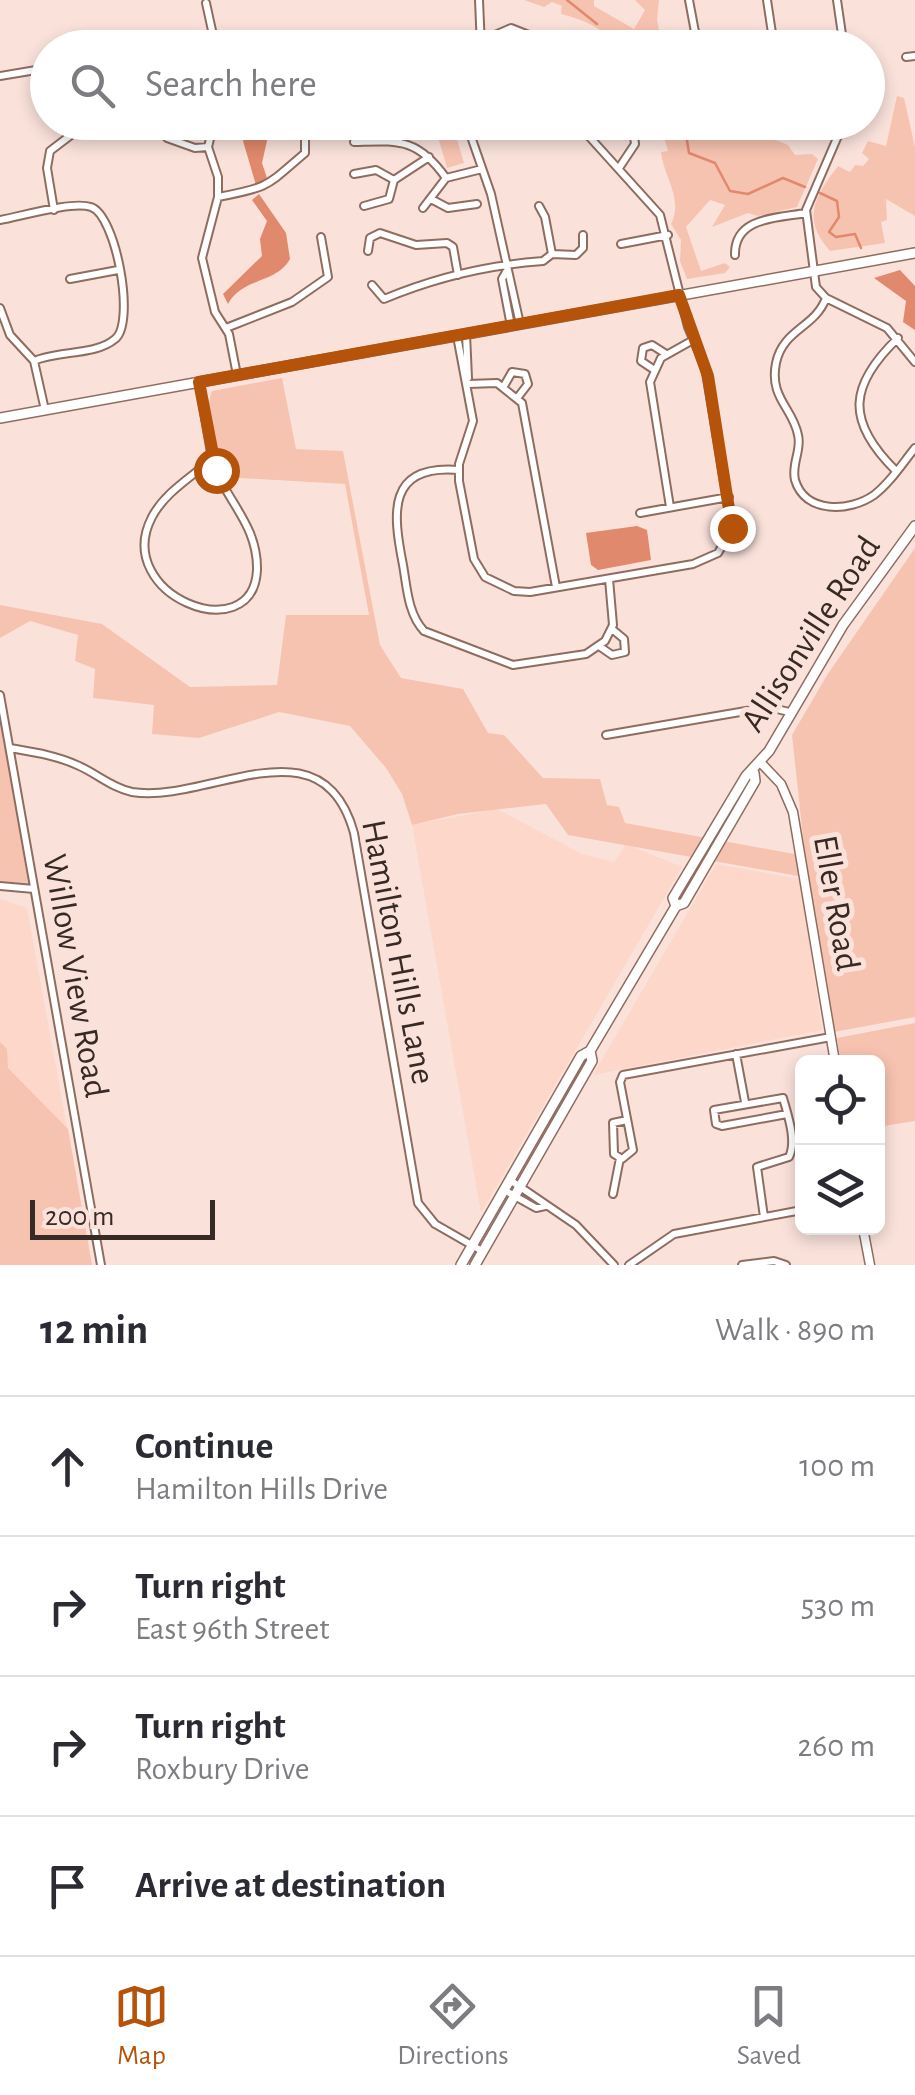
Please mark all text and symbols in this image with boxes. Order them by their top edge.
search box [30,30,885,140]
icon: search [65,58,120,113]
text: Search here [145,66,317,104]
route start [194,448,240,494]
route end [710,506,756,552]
street label: Allisonville Road [735,530,887,738]
street label: Hamilton Hills Lane [355,817,441,1087]
street label: Eller Road [807,833,865,973]
street label: Willow View Road [36,852,114,1100]
map controls [795,1055,885,1235]
button: locate [795,1055,885,1145]
button: layers [795,1145,885,1235]
scale bar [30,1195,215,1240]
text: 200 m [45,1203,114,1231]
text: 12 min [40,1309,148,1351]
text: Walk · 890 m [715,1314,875,1346]
text: Continue [135,1428,273,1466]
icon: ahead [40,1439,95,1494]
text: 100 m [799,1450,875,1482]
text: Hamilton Hills Drive [135,1473,388,1505]
text: Turn right [135,1568,285,1606]
icon: right [40,1579,95,1634]
text: 530 m [801,1590,875,1622]
text: East 96th Street [135,1613,329,1645]
text: Turn right [135,1708,285,1746]
icon: right [40,1719,95,1774]
text: 260 m [798,1730,875,1762]
text: Roxbury Drive [135,1753,309,1785]
icon: arrive [40,1859,95,1914]
text: Arrive at destination [135,1867,446,1905]
tab: Map [114,1979,169,2073]
tab: Directions [397,1979,509,2073]
tab: Saved [737,1979,801,2073]

